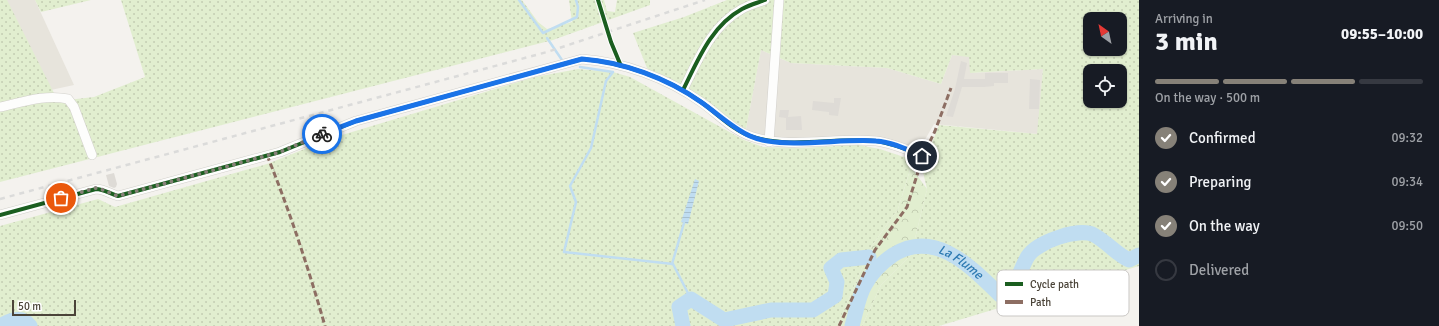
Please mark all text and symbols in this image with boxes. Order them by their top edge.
text: Arriving in [1155,11,1213,27]
north arrow [1083,12,1127,56]
map controls [1083,12,1127,108]
text: 09:55–10:00 [1341,25,1423,43]
text: 3 min [1155,26,1218,58]
button: locate [1083,64,1127,108]
text: On the way · 500 m [1155,90,1260,106]
courier [302,114,342,154]
icon: bike [311,123,333,145]
icon: check [1155,127,1177,149]
text: Confirmed [1189,129,1256,147]
text: 09:32 [1391,130,1423,146]
pin [905,139,939,173]
icon: home [911,145,933,167]
icon: check [1155,171,1177,193]
text: Preparing [1189,173,1252,191]
text: 09:34 [1391,174,1423,190]
pin [44,181,78,215]
icon: bag [50,187,72,209]
icon: check [1155,215,1177,237]
text: On the way [1189,217,1260,235]
text: 09:50 [1391,218,1423,234]
water label: La Flume [936,242,987,284]
text: Delivered [1189,261,1249,279]
legend [997,270,1129,316]
text: Cycle path [1030,278,1079,291]
text: Path [1030,296,1051,309]
scale bar [12,298,76,317]
text: 50 m [18,300,41,313]

